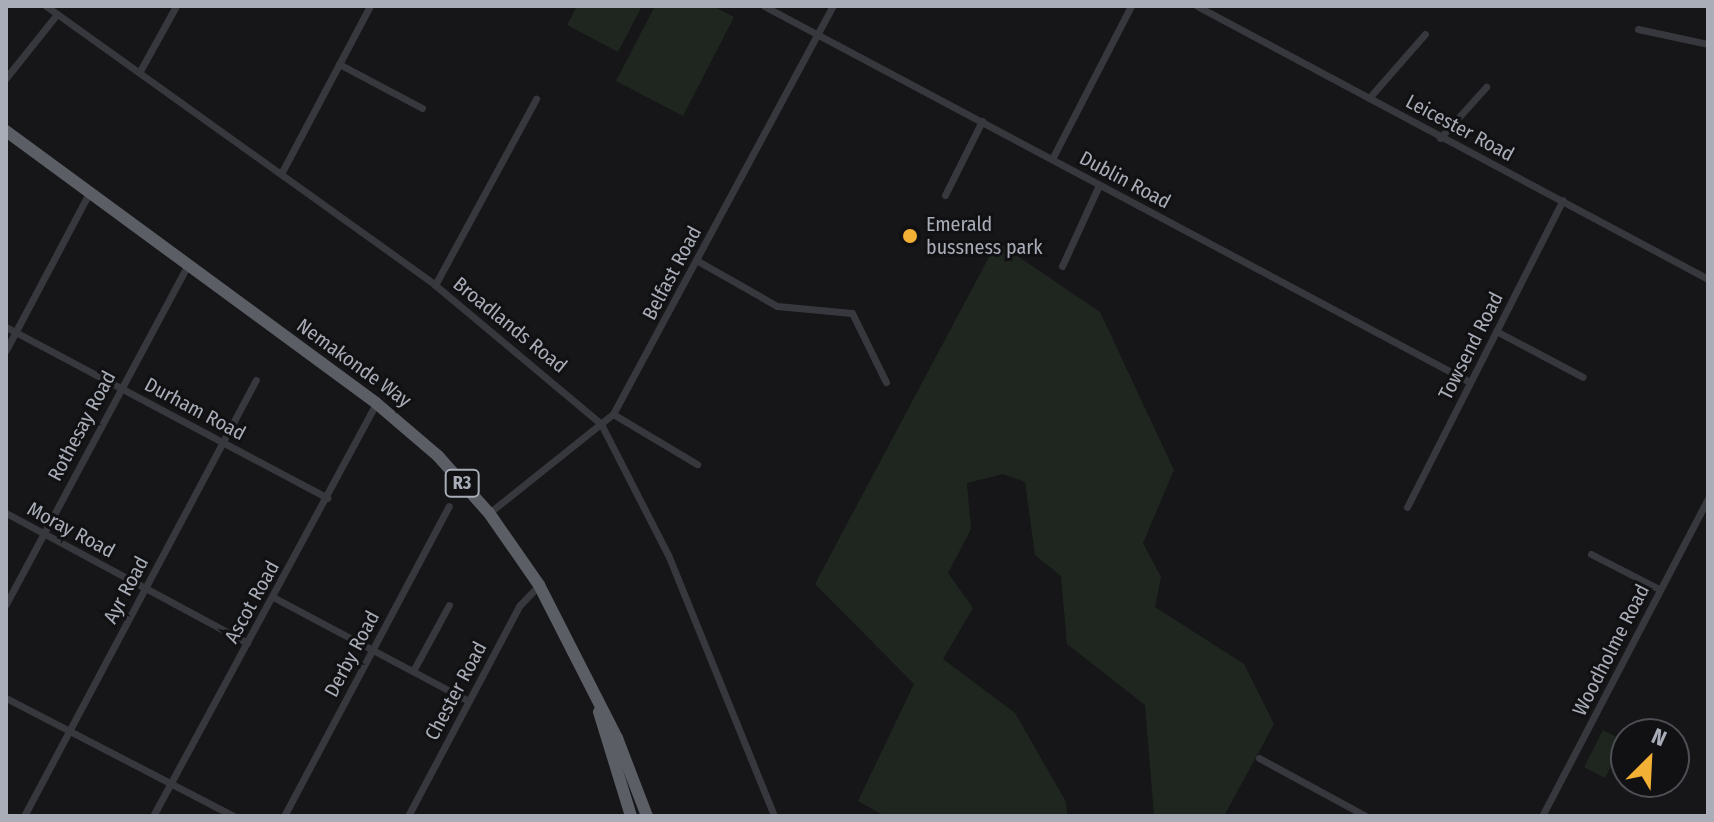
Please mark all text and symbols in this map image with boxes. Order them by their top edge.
street label: Leicester Road [1402,89,1518,167]
street label: Dublin Road [1075,146,1175,214]
place label: Emerald bussness park [926,212,1043,259]
street label: Belfast Road [637,222,707,324]
marker: Emerald bussness park [901,227,919,245]
street label: Broadlands Road [448,272,572,378]
street label: Towsend Road [1434,288,1508,404]
street label: Nemakonde Way [292,313,416,413]
street label: Rothesay Road [43,367,121,485]
street label: Durham Road [140,372,250,446]
road number: R3 [444,469,480,497]
street label: Moray Road [23,497,119,563]
street label: Ayr Road [98,552,154,628]
street label: Ascot Road [220,557,284,647]
street label: Woodholme Road [1568,580,1654,720]
street label: Derby Road [319,607,385,701]
street label: Chester Road [420,638,492,744]
north arrow [1610,718,1690,798]
text: N [1648,722,1671,752]

